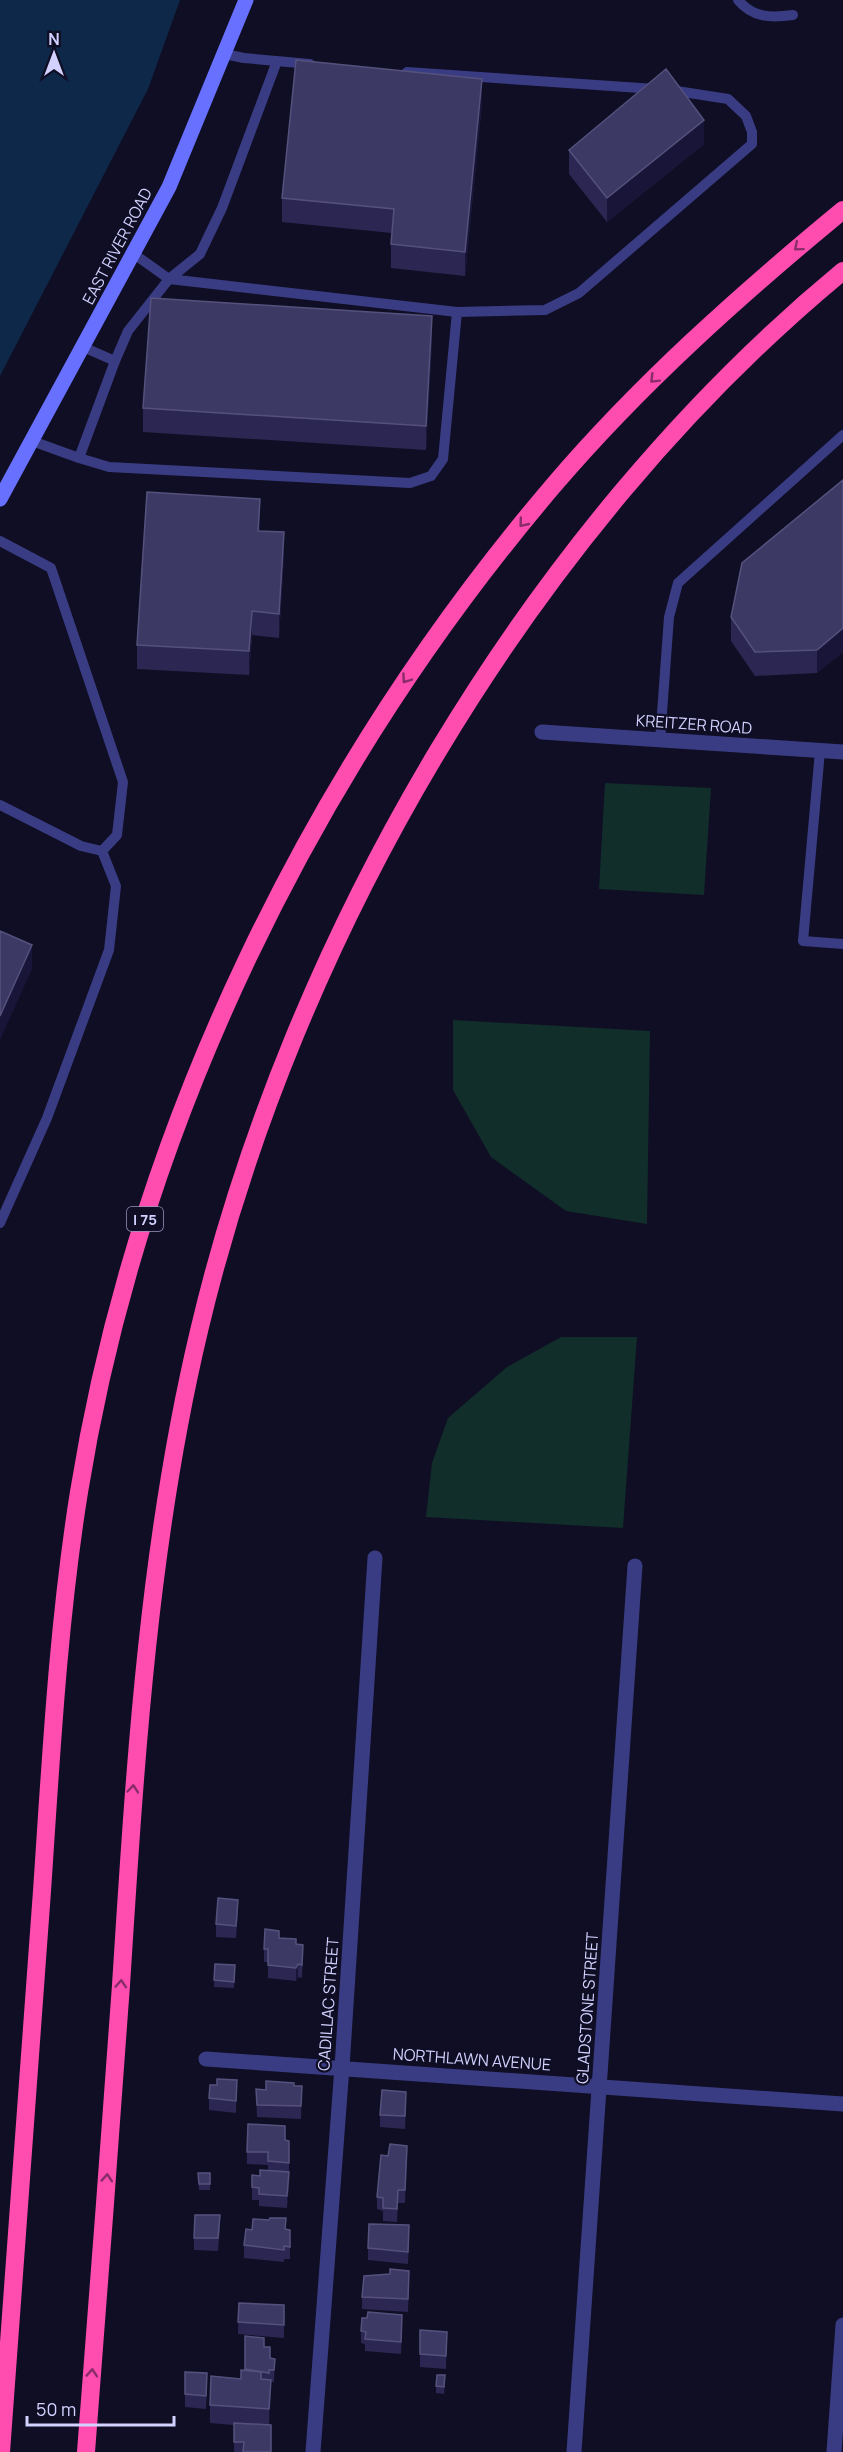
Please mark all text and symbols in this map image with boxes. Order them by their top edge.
north arrow [24,24,84,84]
text: N [48,28,60,50]
street label: EAST RIVER ROAD [77,184,157,308]
one-way arrow [794,240,805,251]
one-way arrow [651,372,662,383]
one-way arrow [519,516,530,527]
one-way arrow [402,673,413,684]
street label: KREITZER ROAD [635,709,753,739]
road number: I 75 [127,1207,163,1231]
one-way arrow [127,1785,140,1794]
street label: GLADSTONE STREET [571,1931,603,2085]
street label: CADILLAC STREET [312,1936,344,2072]
one-way arrow [114,1979,127,1988]
street label: NORTHLAWN AVENUE [392,2042,552,2076]
one-way arrow [100,2174,113,2183]
one-way arrow [85,2368,98,2377]
scale bar [27,2389,174,2427]
text: 50 m [36,2397,76,2421]

